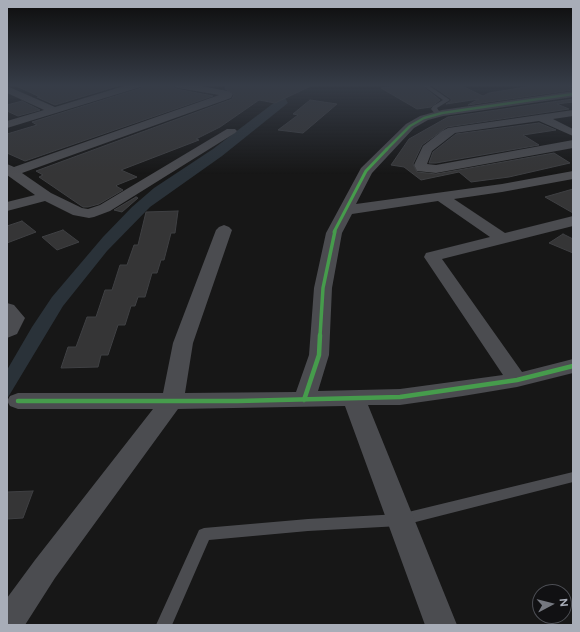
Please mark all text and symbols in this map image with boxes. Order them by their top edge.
north arrow [532,584,572,624]
text: N [556,598,570,608]

